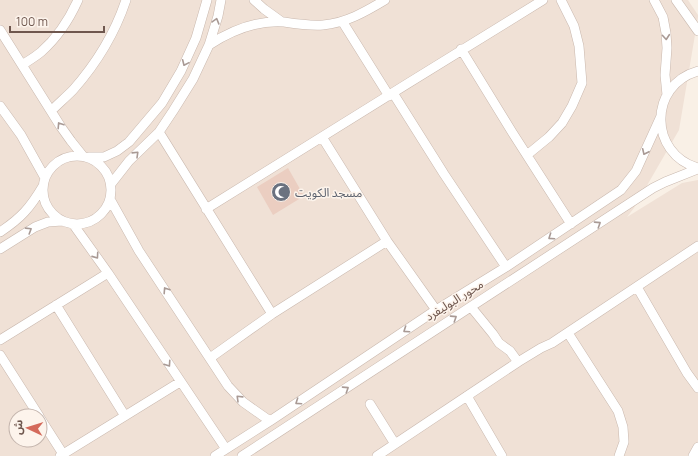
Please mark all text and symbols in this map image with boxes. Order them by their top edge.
scale bar [10,8,104,34]
text: 100 m [16,13,48,30]
one-way arrow [211,18,220,25]
one-way arrow [661,34,670,40]
one-way arrow [182,59,190,66]
one-way arrow [57,122,65,129]
one-way arrow [642,147,650,155]
one-way arrow [131,152,138,159]
mosque icon: مسجد الكويت [270,181,292,203]
place label: مسجد الكويت [295,184,362,201]
one-way arrow [594,222,601,229]
one-way arrow [25,228,32,235]
one-way arrow [548,232,555,240]
one-way arrow [91,252,98,259]
street label: محور البوليفرد [422,275,486,325]
one-way arrow [163,287,171,294]
one-way arrow [450,316,457,323]
one-way arrow [404,325,411,332]
one-way arrow [163,360,171,367]
one-way arrow [341,387,348,394]
one-way arrow [236,395,244,402]
one-way arrow [295,397,302,405]
north arrow [8,408,48,448]
text: ش [10,419,26,435]

